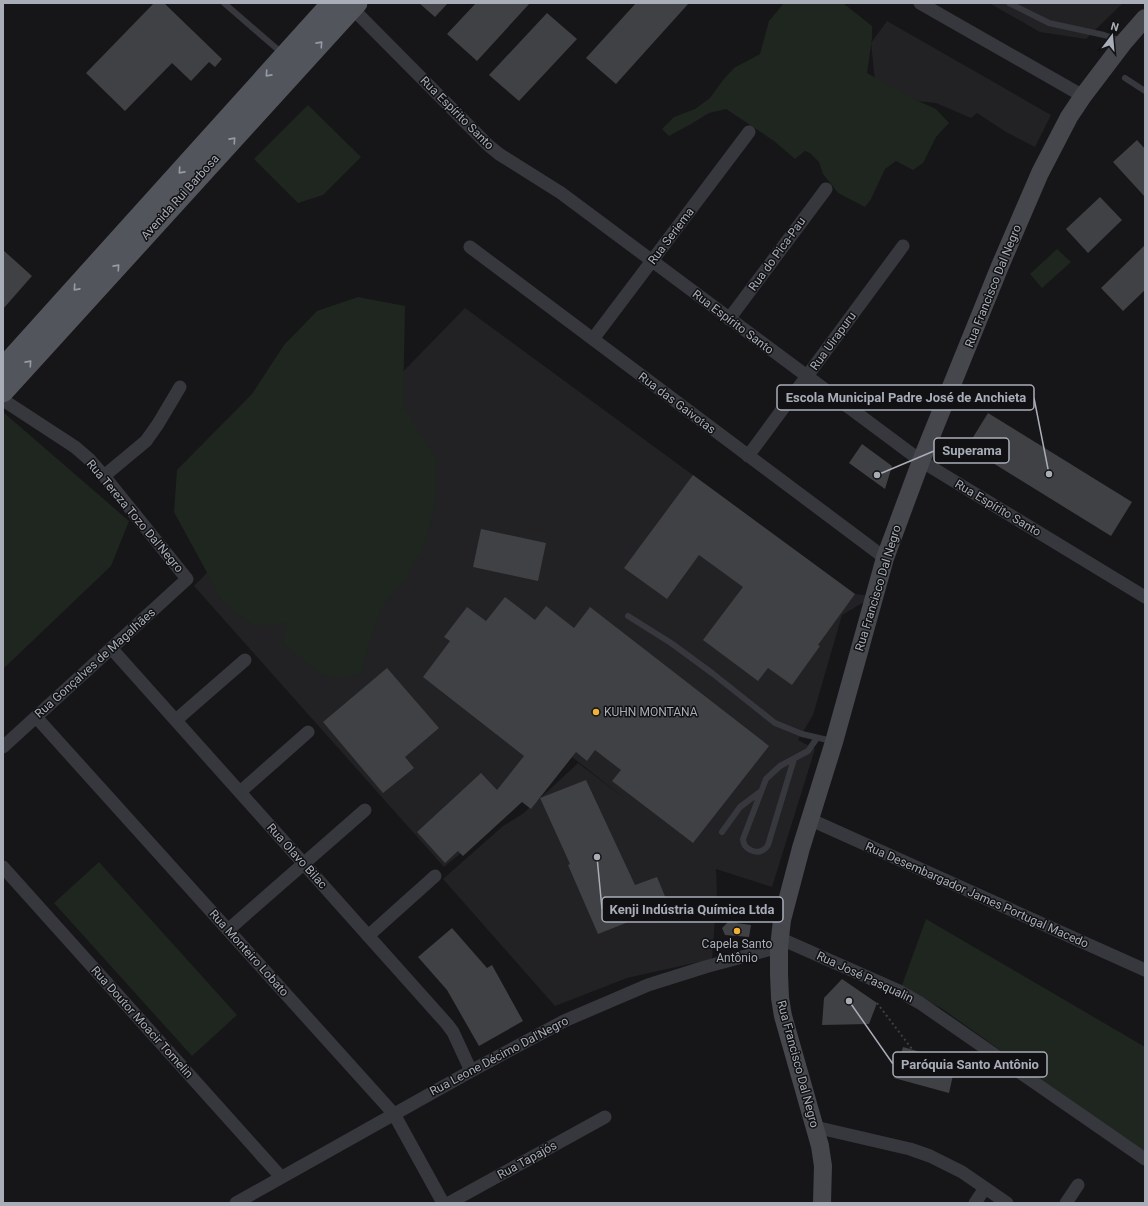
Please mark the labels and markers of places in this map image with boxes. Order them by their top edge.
callout: Escola Municipal Padre José de Anchieta [777,385,1034,410]
callout: Superama [934,438,1009,463]
place label: KUHN MONTANA [604,705,698,719]
marker: KUHN MONTANA [591,707,601,717]
callout: Kenji Indústria Química Ltda [602,897,783,922]
marker: Capela Santo Antônio [732,926,742,936]
place label: Capela Santo Antônio [702,937,773,965]
callout: Paróquia Santo Antônio [893,1052,1047,1077]

